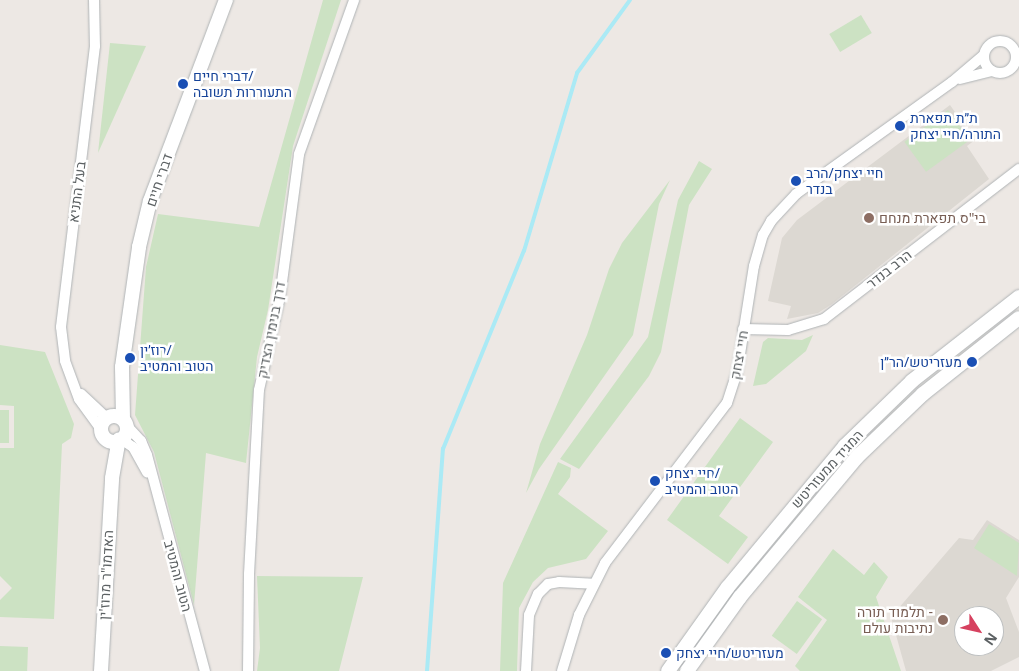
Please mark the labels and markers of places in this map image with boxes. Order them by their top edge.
place label: דברי חיים/ התעוררות תשובה [193,68,292,100]
marker: דברי חיים/ התעוררות תשובה [177,78,189,90]
place label: ת״ת תפארת התורה/חיי יצחק [910,110,1001,142]
marker: ת״ת תפארת התורה/חיי יצחק [894,120,906,132]
place label: חיי יצחק/הרב בנדר [806,165,883,198]
marker: חיי יצחק/הרב בנדר [790,175,802,187]
place label: בי"ס תפארת מנחם [879,210,986,226]
marker: בי"ס תפארת מנחם [863,212,875,224]
place label: רוז׳ין/ הטוב והמטיב [140,342,213,374]
marker: רוז׳ין/ הטוב והמטיב [124,352,136,364]
place label: מעזריטש/הר״ן [880,354,962,370]
marker: מעזריטש/הר״ן [966,356,978,368]
place label: חיי יצחק/ הטוב והמטיב [665,465,738,498]
marker: חיי יצחק/ הטוב והמטיב [649,475,661,487]
place label: תלמוד תורה - נתיבות עולם [857,604,933,636]
marker: תלמוד תורה - נתיבות עולם [937,614,949,626]
place label: מעזריטש/חיי יצחק [676,645,784,661]
marker: מעזריטש/חיי יצחק [660,647,672,659]

